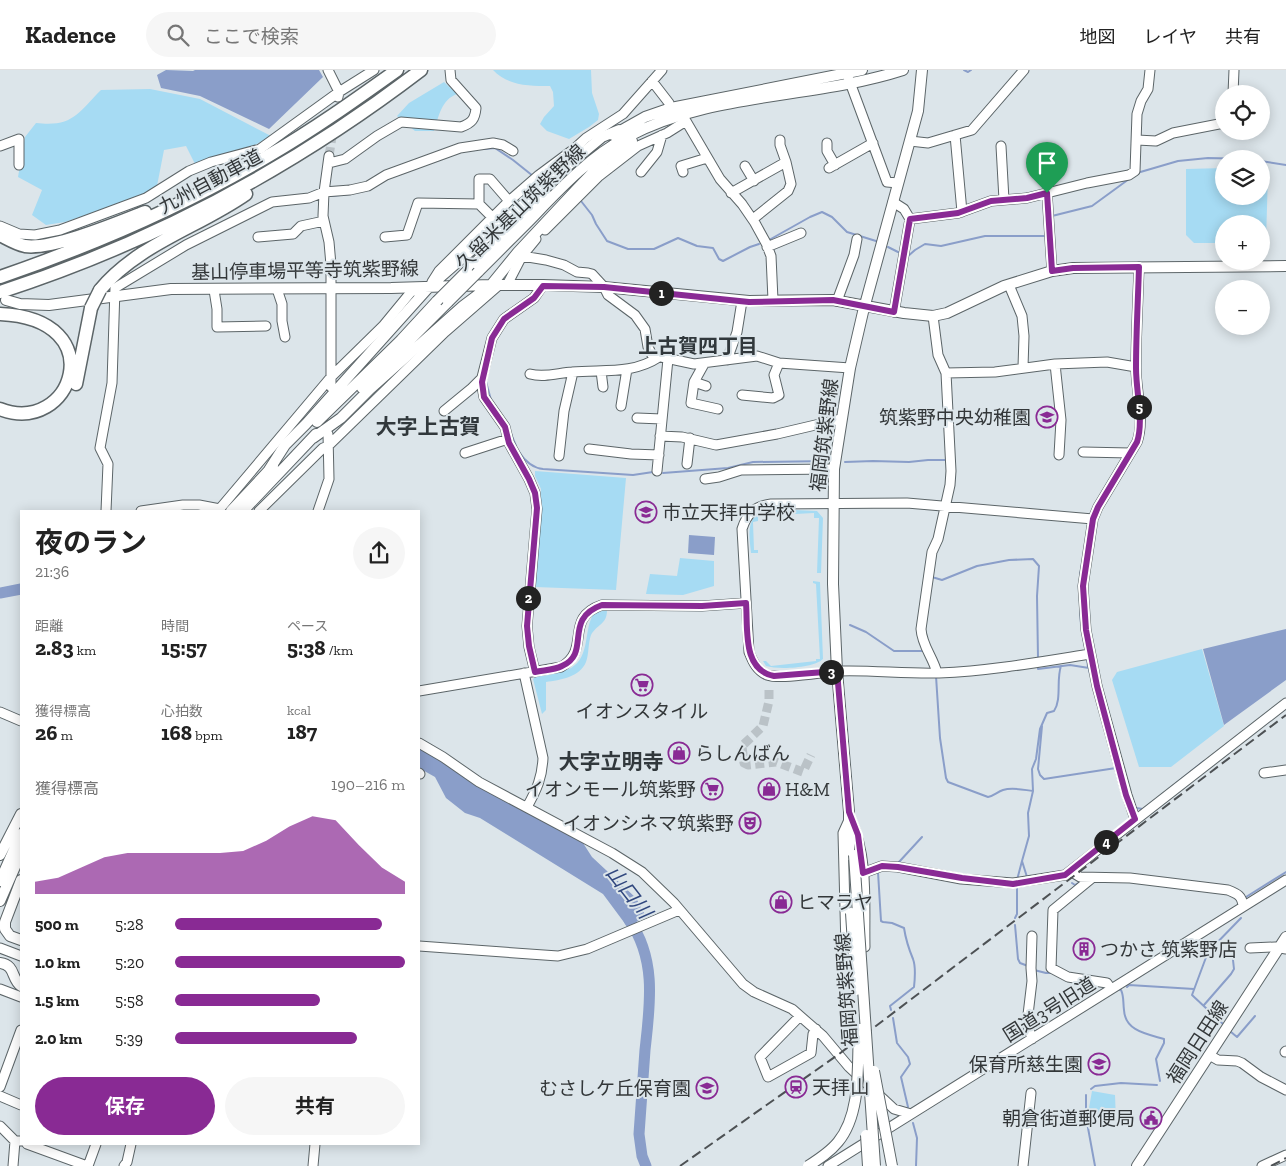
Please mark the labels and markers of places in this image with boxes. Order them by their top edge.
pin [1026,142,1068,193]
pin: 1 [648,280,674,306]
pin: 5 [1126,394,1152,420]
school or university icon: 筑紫野中央幼稚園 [1035,405,1059,429]
place label: 筑紫野中央幼稚園 [879,406,1031,429]
school or university icon: 市立天拝中学校 [634,500,658,524]
place label: 市立天拝中学校 [662,501,795,524]
pin: 2 [516,586,540,610]
pin: 3 [818,660,844,684]
supermarket icon: イオンスタイル [630,673,654,697]
place label: イオンスタイル [576,700,708,723]
shop icon: らしんばん [667,741,691,765]
place label: らしんばん [695,742,790,765]
supermarket icon: イオンモール筑紫野 [700,777,724,801]
shop icon: H&M [757,777,781,801]
place label: イオンモール筑紫野 [525,778,696,801]
place label: H&M [785,778,830,801]
theatre icon: イオンシネマ筑紫野 [738,811,762,835]
place label: イオンシネマ筑紫野 [563,812,734,835]
pin: 4 [1094,830,1118,854]
shop icon: ヒマラヤ [769,890,793,914]
place label: ヒマラヤ [797,891,873,914]
building icon: つかさ 筑紫野店 [1072,937,1096,961]
place label: つかさ 筑紫野店 [1100,938,1237,961]
school or university icon: 保育所慈生園 [1087,1052,1111,1076]
place label: 保育所慈生園 [969,1053,1083,1076]
station icon: 天拝山 [784,1075,808,1099]
school or university icon: むさしケ丘保育園 [695,1076,719,1100]
place label: 天拝山 [812,1076,869,1099]
place label: むさしケ丘保育園 [539,1077,691,1100]
public building icon: 朝倉街道郵便局 [1139,1106,1163,1130]
place label: 朝倉街道郵便局 [1002,1107,1135,1130]

